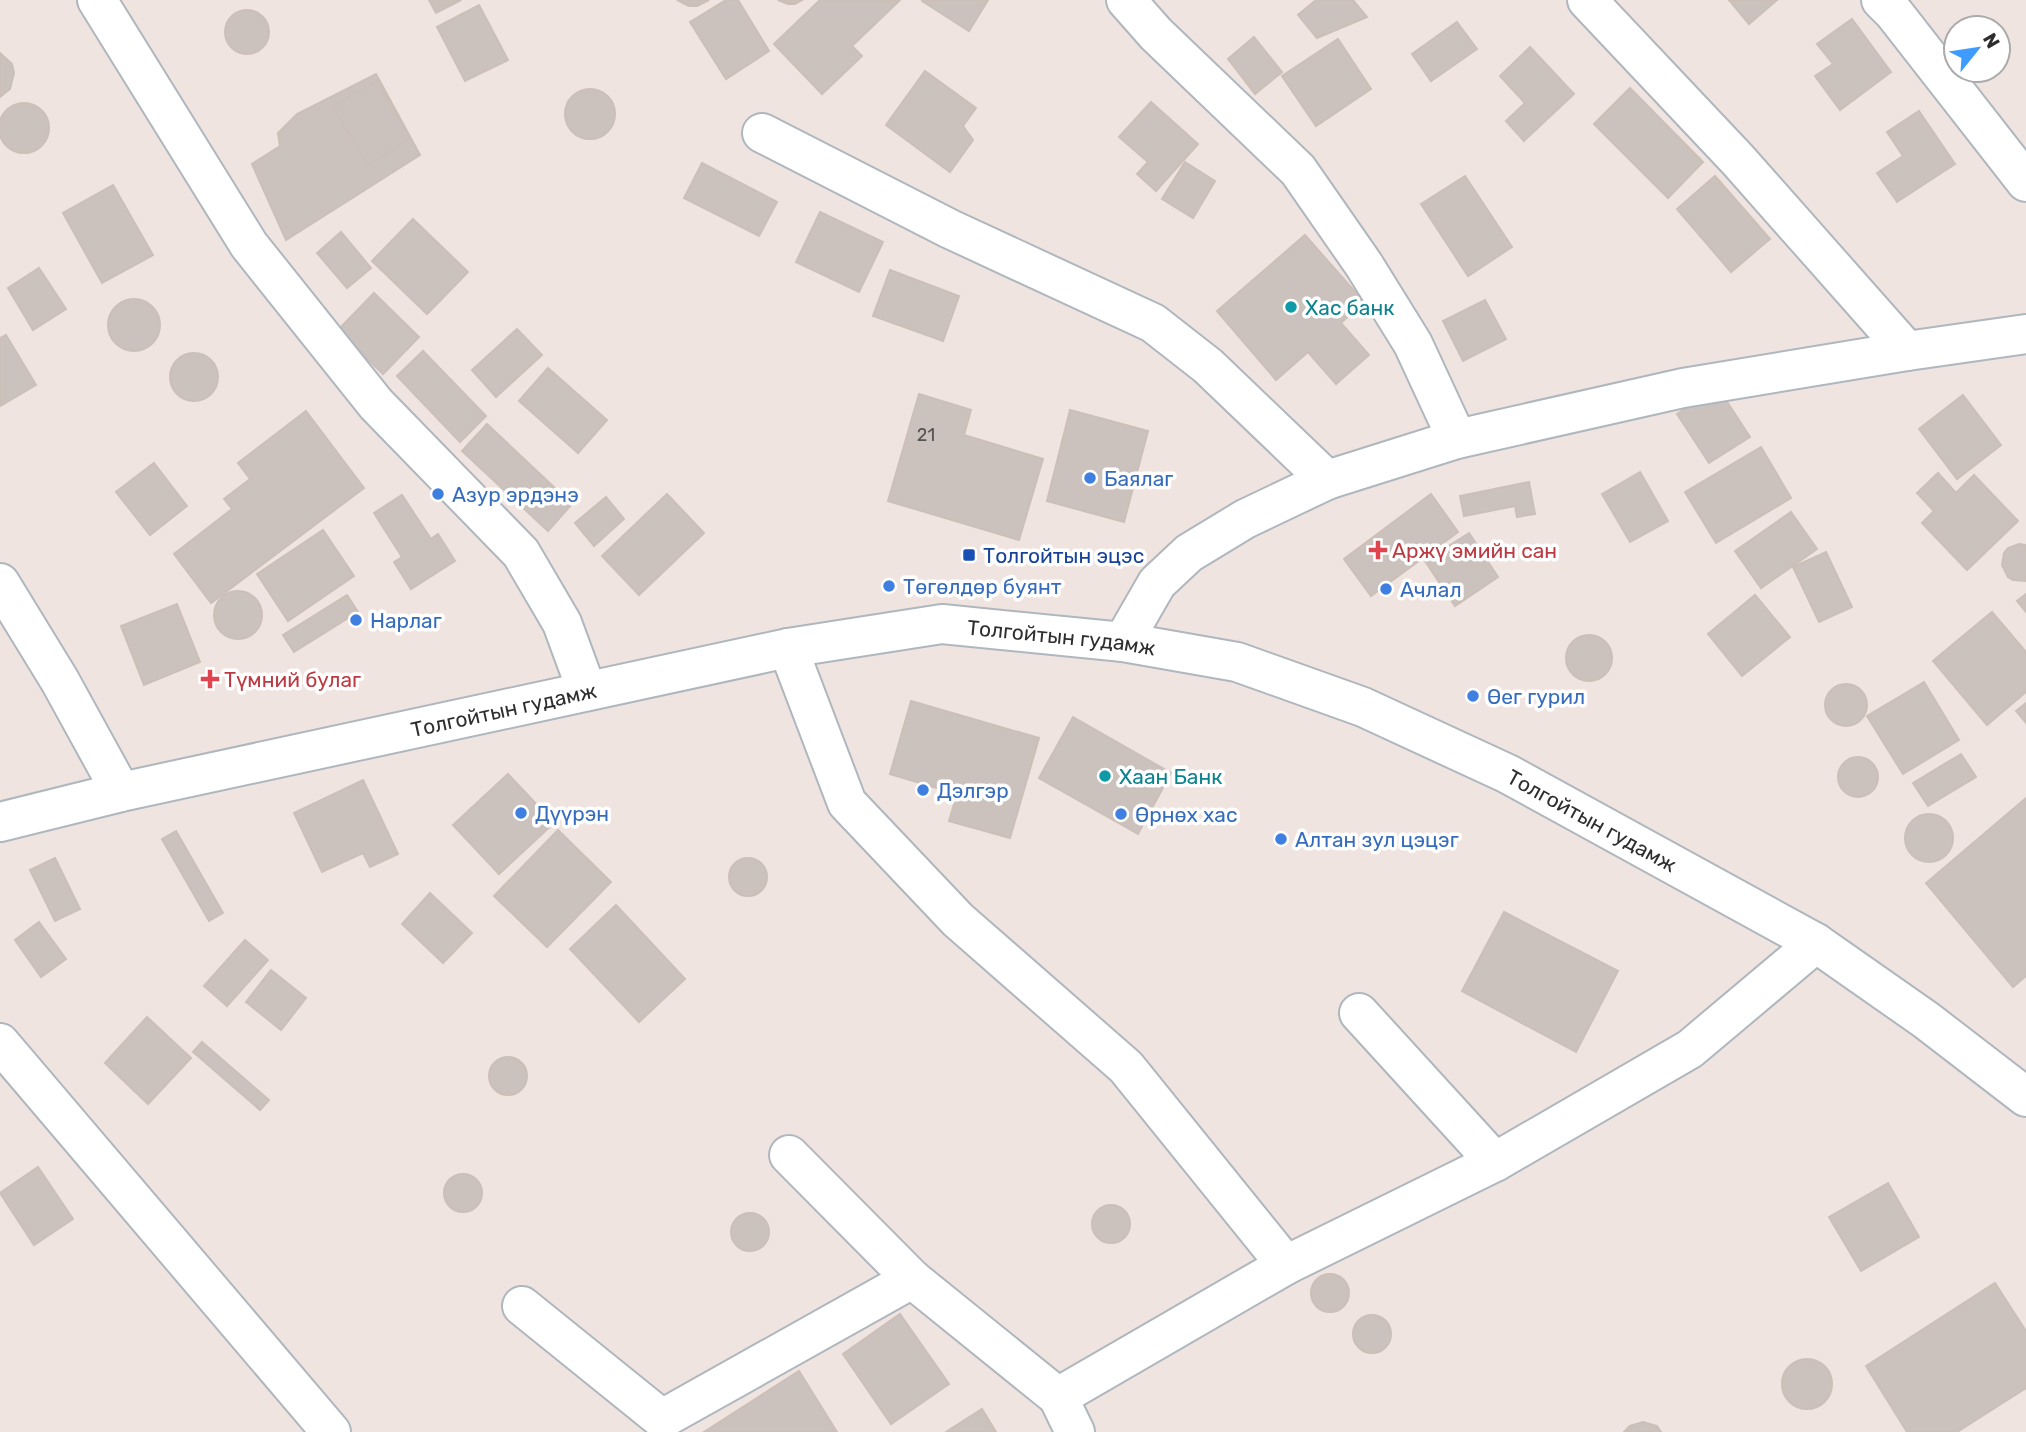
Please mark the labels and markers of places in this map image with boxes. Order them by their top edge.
place label: Хас банк [1305,295,1394,320]
marker: Хас банк [1283,299,1299,315]
place label: Баялаг [1104,466,1173,491]
marker: Баялаг [1082,470,1098,486]
place label: Азур эрдэнэ [452,482,579,507]
marker: Азур эрдэнэ [430,486,446,502]
place label: Аржү эмийн сан [1392,538,1557,563]
marker: Аржү эмийн сан [1370,542,1386,558]
place label: Толгойтын эцэс [983,543,1144,568]
marker: Толгойтын эцэс [961,547,977,563]
place label: Төгөлдөр буянт [903,574,1062,599]
place label: Ачлал [1400,577,1462,602]
marker: Төгөлдөр буянт [881,578,897,594]
marker: Ачлал [1378,581,1394,597]
place label: Нарлаг [370,608,442,633]
marker: Нарлаг [348,612,364,628]
place label: Түмний булаг [224,667,361,692]
marker: Түмний булаг [202,671,218,687]
place label: Өег гурил [1487,684,1585,709]
marker: Өег гурил [1465,688,1481,704]
place label: Хаан Банк [1119,764,1223,789]
marker: Хаан Банк [1097,768,1113,784]
place label: Дэлгэр [937,778,1009,803]
marker: Дэлгэр [915,782,931,798]
place label: Дүүрэн [535,801,609,826]
place label: Өрнөх хас [1135,802,1238,827]
marker: Дүүрэн [513,805,529,821]
marker: Өрнөх хас [1113,806,1129,822]
place label: Алтан зул цэцэг [1295,827,1459,852]
marker: Алтан зул цэцэг [1273,831,1289,847]

